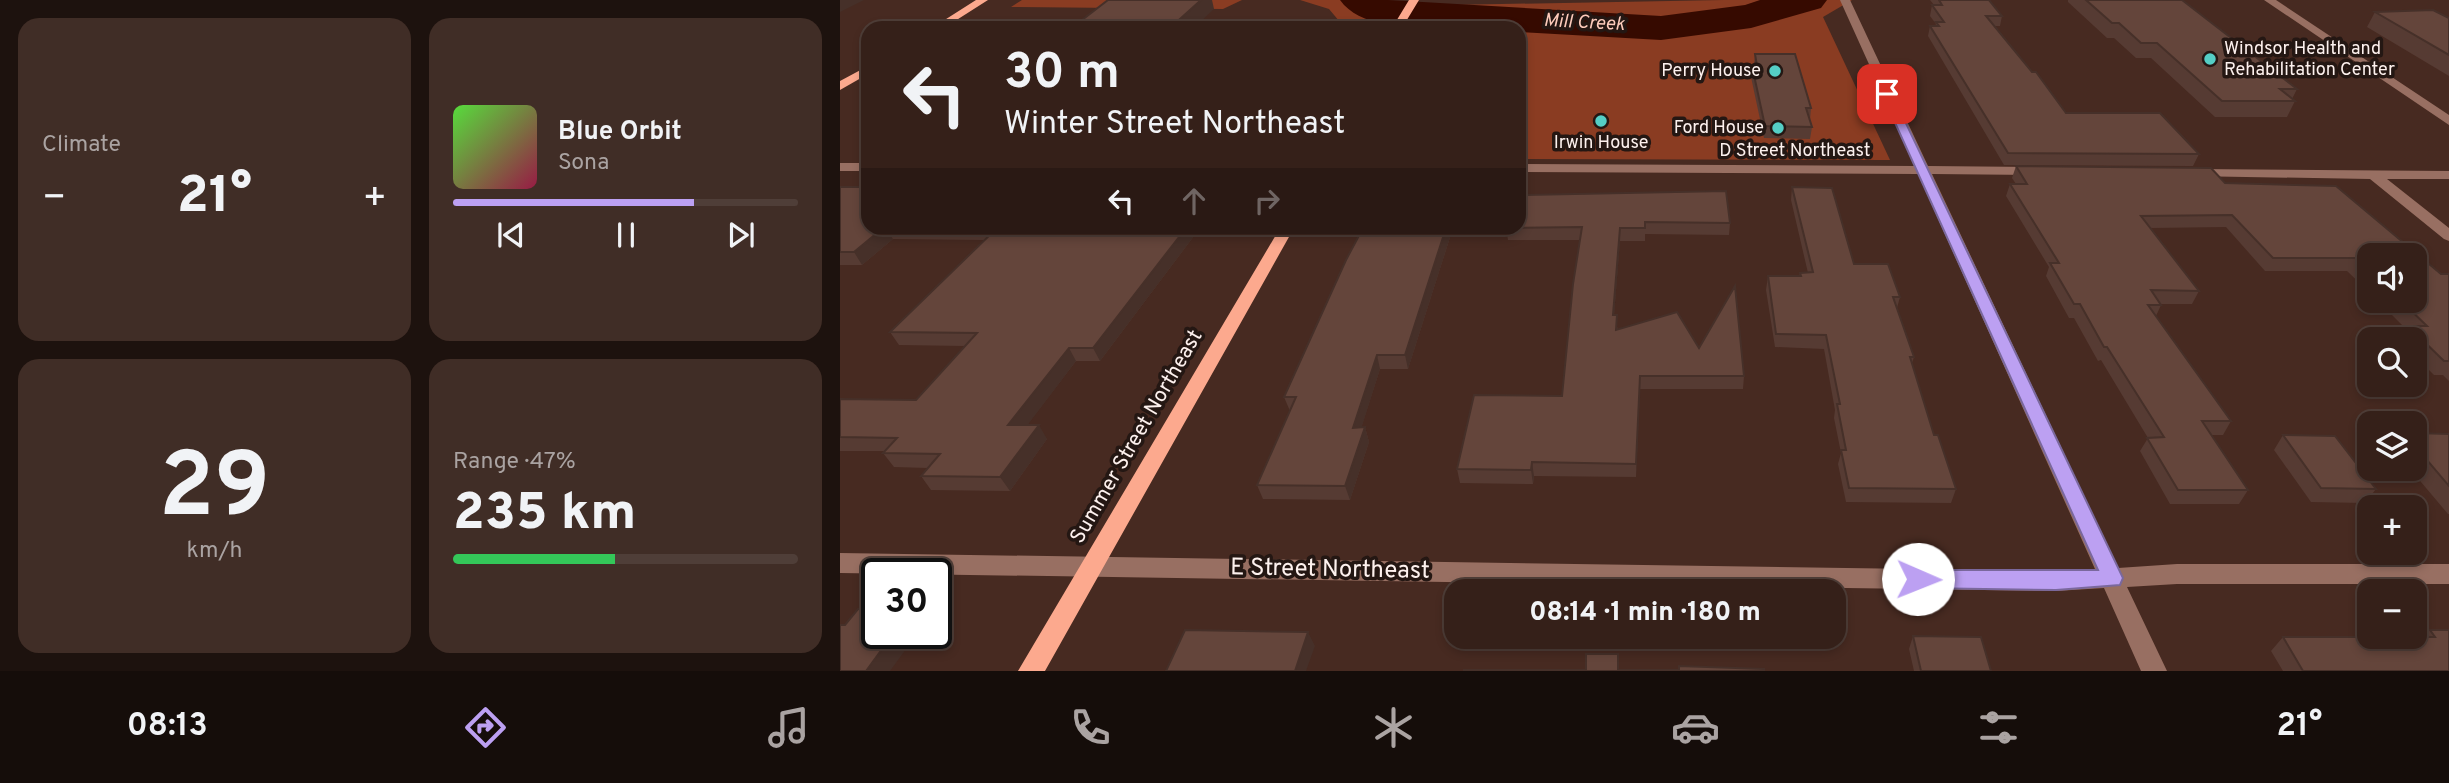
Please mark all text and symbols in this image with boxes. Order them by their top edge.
water label: Mill Creek [1543,9,1626,37]
place label: Windsor Health and Rehabilitation Center [2224,38,2395,82]
text: 30 m [1004,44,1120,106]
icon: left [889,49,980,140]
marker: Windsor Health and Rehabilitation Center [2202,51,2218,67]
place label: Perry House [1661,60,1761,83]
marker: Perry House [1767,63,1783,79]
pin [1857,64,1917,124]
icon: arrive [1868,75,1906,113]
text: Winter Street Northeast [1004,105,1345,145]
marker: Irwin House [1593,113,1609,129]
text: Blue Orbit [558,116,682,149]
place label: Ford House [1674,117,1764,140]
marker: Ford House [1770,120,1786,136]
text: Climate [42,131,121,160]
place label: Irwin House [1554,132,1648,155]
street label: D Street Northeast [1719,140,1871,163]
text: Sona [558,149,609,178]
text: 21° [177,165,252,231]
text: − [42,175,67,224]
text: + [362,175,387,224]
icon: left [1102,182,1140,220]
icon: ahead [1175,182,1213,220]
icon: right [1248,182,1286,220]
icon: previous [492,216,530,254]
icon: pause [607,216,645,254]
icon: next [722,216,760,254]
map controls [2357,243,2427,649]
button: sound [2357,243,2427,313]
street label: Summer Street Northeast [1065,325,1209,549]
button: search [2357,327,2427,397]
button: layers [2357,411,2427,481]
text: 29 [159,434,270,549]
text: Range · 47% [453,448,576,477]
text: 235 km [453,482,636,548]
button: + [2357,495,2427,565]
text: km/h [187,537,242,566]
position arrow [1881,542,1955,616]
street label: E Street Northeast [1230,553,1430,587]
speed limit sign: 30 [861,558,952,649]
button: − [2357,579,2427,649]
text: 08:14 · 1 min · 180 m [1529,597,1761,630]
icon: directions [461,703,510,752]
icon: music [764,703,813,752]
icon: phone [1066,703,1115,752]
icon: climate [1369,703,1418,752]
icon: car [1671,703,1720,752]
icon: filters [1974,703,2023,752]
text: 08:13 [127,707,208,747]
text: 21° [2277,707,2322,747]

